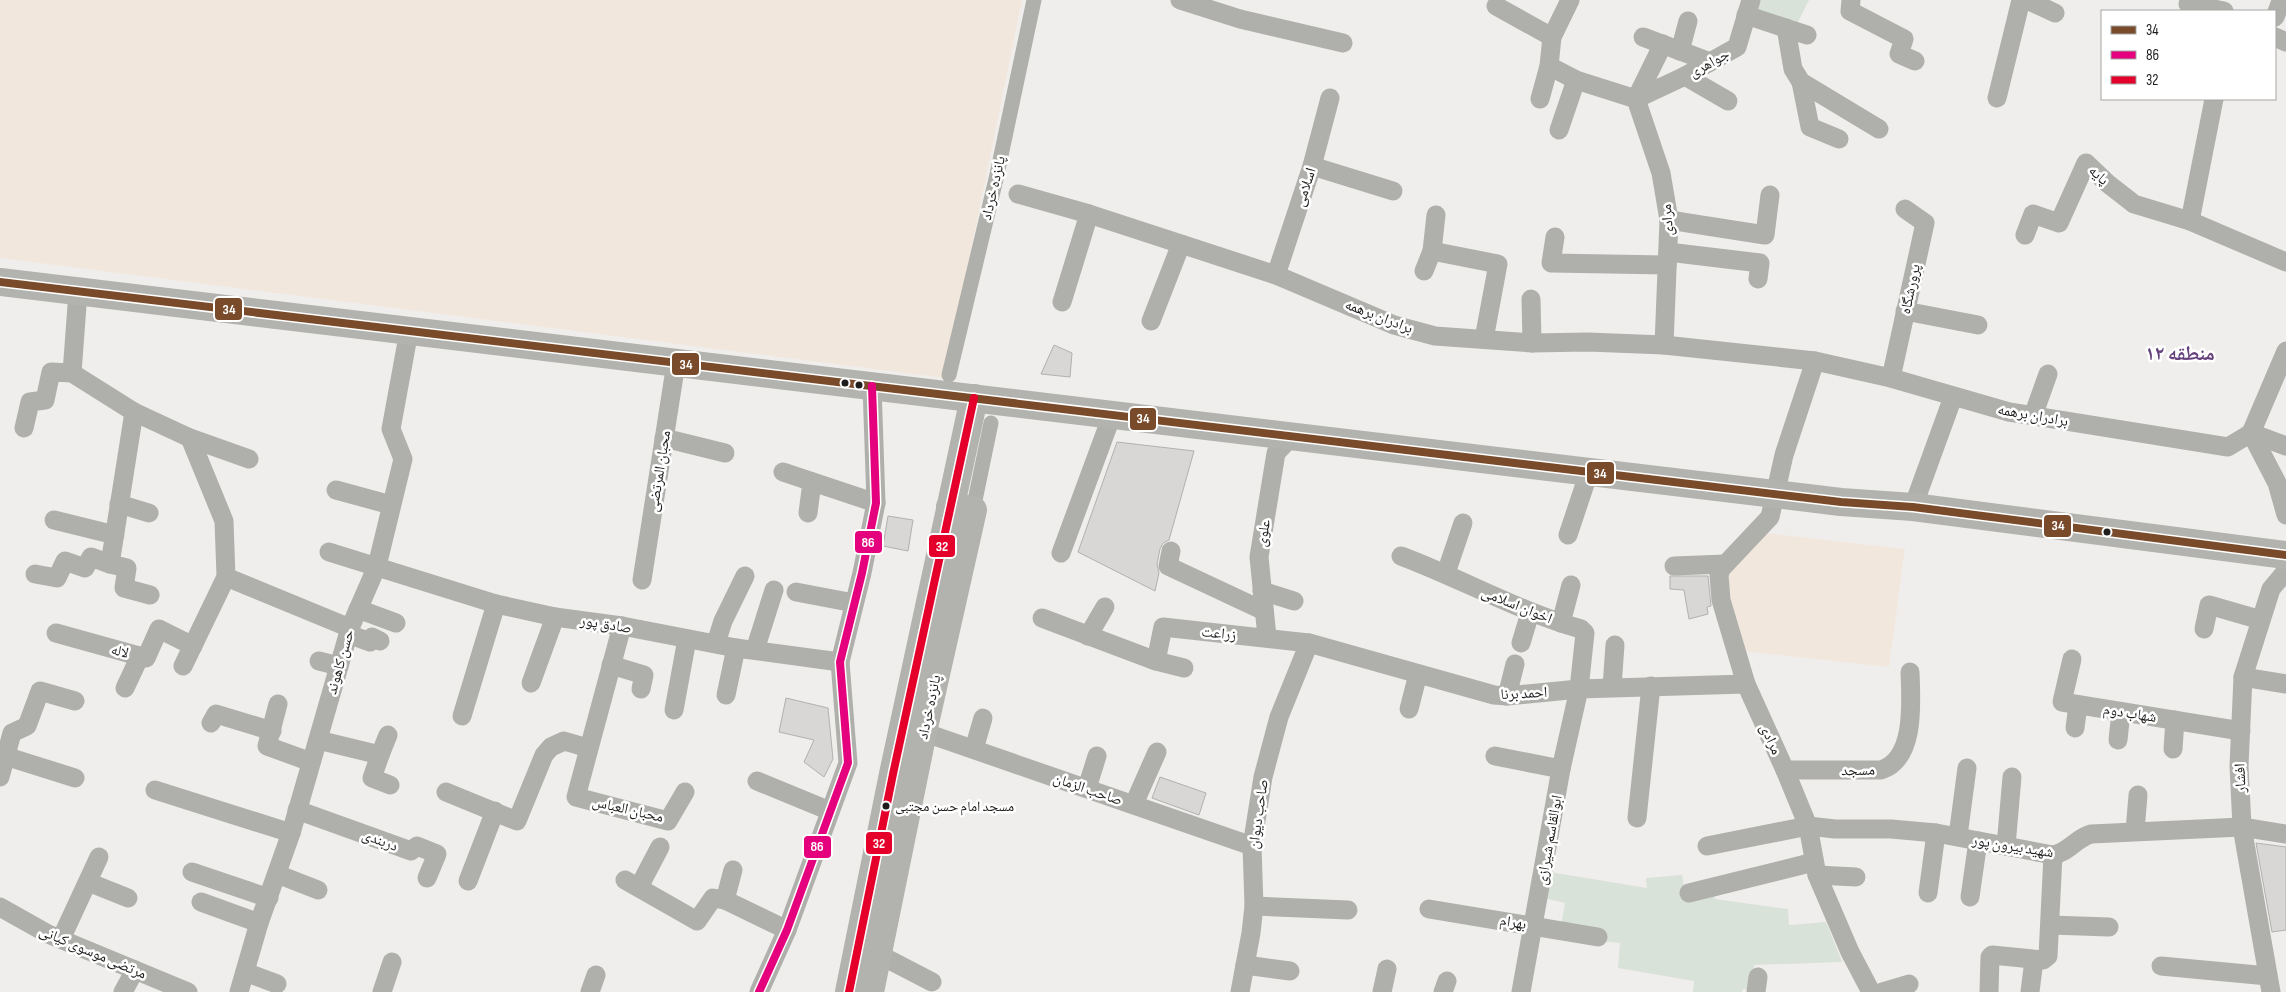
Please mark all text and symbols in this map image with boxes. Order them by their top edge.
legend [2101,10,2276,100]
text: 34 [2146,21,2159,40]
street label: جواهری [1686,44,1733,82]
text: 86 [2146,46,2159,65]
text: 32 [2146,71,2158,90]
street label: پانزده خرداد [977,154,1010,222]
street label: پایه [2085,161,2113,189]
street label: اسلامی [1290,165,1321,209]
street label: مرادی [1657,203,1678,237]
street label: پرورشگاه [1896,262,1925,316]
street label: برادران برهمه [1342,295,1415,338]
line badge: 34 [214,297,243,321]
text: 34 [223,301,236,318]
district label: منطقه ۱۲ [2145,342,2215,366]
line badge: 34 [671,352,700,376]
text: 34 [680,356,693,373]
unlabelled marker [840,378,850,388]
unlabelled marker [854,380,864,390]
street label: برادران برهمه [1996,400,2070,431]
line badge: 34 [1129,407,1157,431]
text: 34 [1137,410,1150,427]
street label: محبان المرتضی [644,429,675,513]
line badge: 34 [1586,461,1615,485]
text: 34 [1594,465,1607,482]
line badge: 34 [2043,514,2072,538]
text: 34 [2052,517,2065,534]
street label: علوی [1252,518,1275,548]
unlabelled marker [2102,527,2112,537]
line badge: 86 [854,530,883,554]
text: 86 [861,534,875,551]
line badge: 32 [928,534,956,558]
text: 32 [936,538,948,555]
street label: اخوان اسلامی [1479,583,1555,628]
street label: صادق پور [578,611,633,638]
street label: زراعت [1201,622,1238,645]
street label: حسن کاهوند [322,627,359,697]
street label: لاله [109,640,131,663]
street label: پانزده خرداد [913,673,946,741]
street label: احمد برنا [1500,683,1548,704]
street label: شهاب دوم [2102,700,2158,727]
street label: مرادی [1755,721,1786,758]
street label: مسجد [1841,761,1875,780]
street label: افشار [2230,763,2251,794]
street label: صاحب الزمان [1051,769,1125,810]
street label: صاحب دیوان [1244,778,1273,850]
street label: محبان العباس [590,792,666,827]
street label: ابوالقاسم شیرازی [1532,794,1567,887]
place label: مسجد امام حسن مجتبی [895,798,1014,816]
marker: مسجد امام حسن مجتبی [881,801,891,811]
street label: دربندی [359,825,400,856]
line badge: 32 [865,831,893,855]
street label: شهید بیرون پور [1970,831,2055,862]
line badge: 86 [803,835,832,859]
text: 32 [873,835,885,852]
text: 86 [810,838,824,855]
street label: بهرام [1498,911,1528,934]
street label: مرتضی موسوی کیانی [36,921,149,984]

